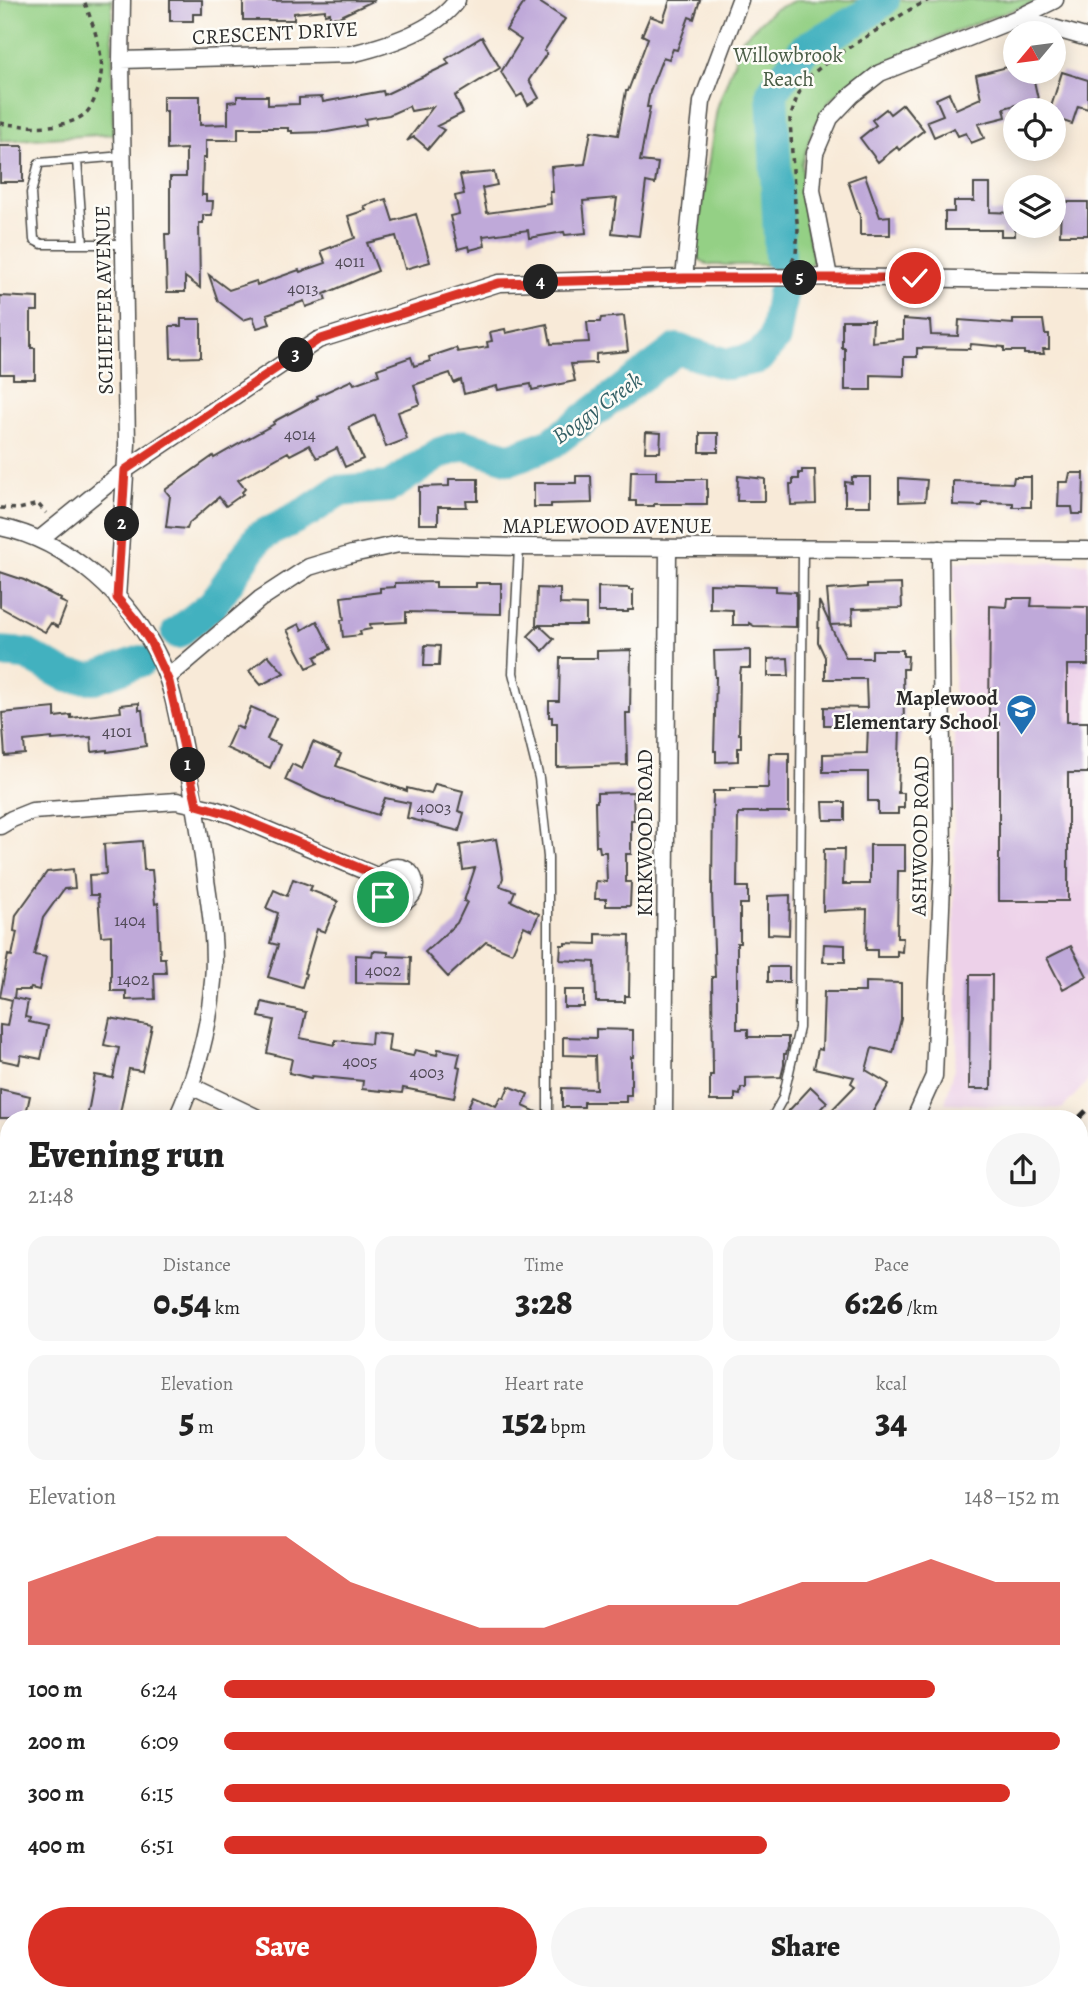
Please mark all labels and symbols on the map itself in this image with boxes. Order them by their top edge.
street label: CRESCENT DRIVE [191,15,359,51]
north arrow [1003,21,1066,84]
park label: Willowbrook Reach [732,41,843,93]
street label: SCHIEFFER AVENUE [88,205,120,395]
pin [885,248,945,308]
house number: 4011 [335,249,365,273]
pin: 5 [782,260,818,296]
pin: 4 [524,264,558,300]
house number: 4013 [287,276,319,300]
pin: 3 [278,338,314,372]
water label: Boggy Creek [546,365,648,451]
house number: 4014 [284,422,316,446]
pin: 2 [104,506,140,542]
street label: MAPLEWOOD AVENUE [502,512,712,540]
place label: Maplewood Elementary School [833,684,999,736]
school or university icon: Maplewood Elementary School [1004,693,1038,737]
house number: 4101 [102,719,132,743]
pin: 1 [170,748,206,782]
street label: KIRKWOOD ROAD [631,749,659,917]
street label: ASHWOOD ROAD [905,756,935,917]
house number: 4003 [417,795,451,819]
pin [353,867,413,927]
house number: 1404 [114,908,146,932]
house number: 4002 [365,958,401,982]
house number: 1402 [117,967,150,991]
house number: 4005 [342,1049,378,1073]
house number: 4003 [410,1060,444,1084]

